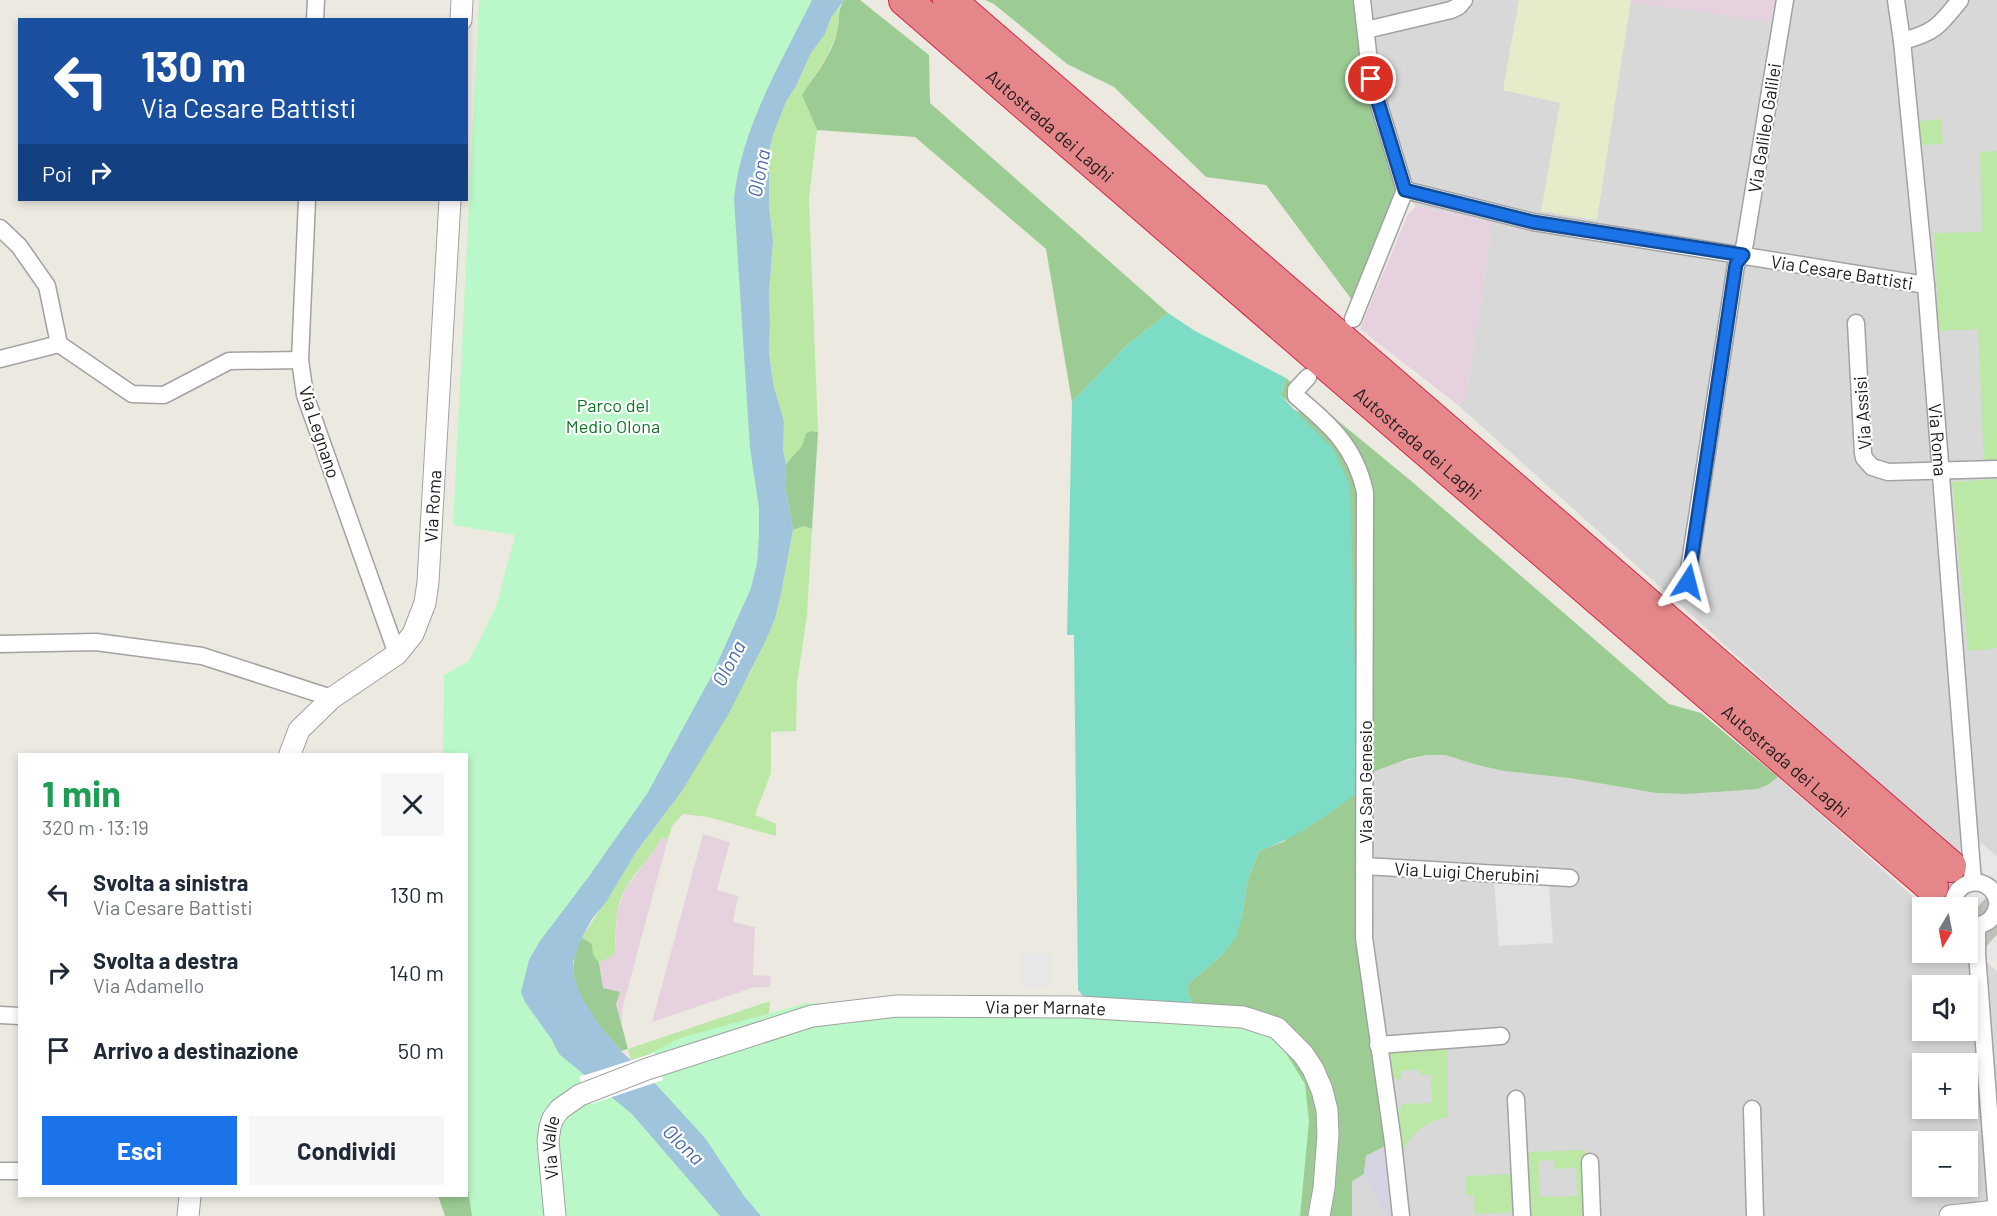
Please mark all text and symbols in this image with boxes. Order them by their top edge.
text: 130 m [141,40,246,90]
icon: left [42,42,120,120]
pin [1345,53,1396,104]
icon: arrive [1354,62,1387,95]
street label: Via Galileo Galilei [1743,62,1785,194]
street label: Autostrada dei Laghi [982,64,1119,187]
text: Via Cesare Battisti [141,91,356,123]
water label: Olona [742,147,774,199]
icon: right [84,156,117,189]
text: Poi [42,160,72,186]
street label: Via Cesare Battisti [1769,250,1915,294]
street label: Via Assisi [1848,375,1876,451]
street label: Autostrada dei Laghi [1350,382,1486,504]
street label: Via Legnano [295,383,345,481]
park label: Parco del Medio Olona [566,394,660,437]
street label: Via Roma [1924,403,1952,477]
street label: Via Roma [419,469,445,543]
position arrow [1656,550,1720,614]
water label: Olona [706,636,750,690]
street label: Autostrada dei Laghi [1718,700,1854,822]
street label: Via San Genesio [1354,720,1376,844]
text: 1 min [42,771,121,814]
button: close [381,773,444,836]
text: 320 m · 13:19 [42,815,149,839]
street label: Via Luigi Cherubini [1394,857,1540,887]
text: Svolta a sinistra [93,869,248,895]
icon: left [42,878,75,911]
text: 130 m [390,881,444,907]
text: Via Cesare Battisti [93,895,253,919]
north arrow [1912,897,1978,963]
map controls [1912,897,1978,1197]
text: Svolta a destra [93,947,238,973]
icon: right [42,956,75,989]
text: 140 m [389,959,444,985]
text: Via Adamello [93,973,204,997]
button: sound [1912,975,1978,1041]
street label: Via per Marnate [985,995,1107,1020]
icon: arrive [42,1034,75,1067]
text: Arrivo a destinazione [93,1037,299,1063]
text: 50 m [398,1037,444,1063]
button: + [1912,1053,1978,1119]
street label: Via Valle [537,1112,564,1181]
button: Esci [42,1116,237,1185]
button: Condividi [249,1116,444,1185]
water label: Olona [658,1119,710,1169]
button: − [1912,1131,1978,1197]

